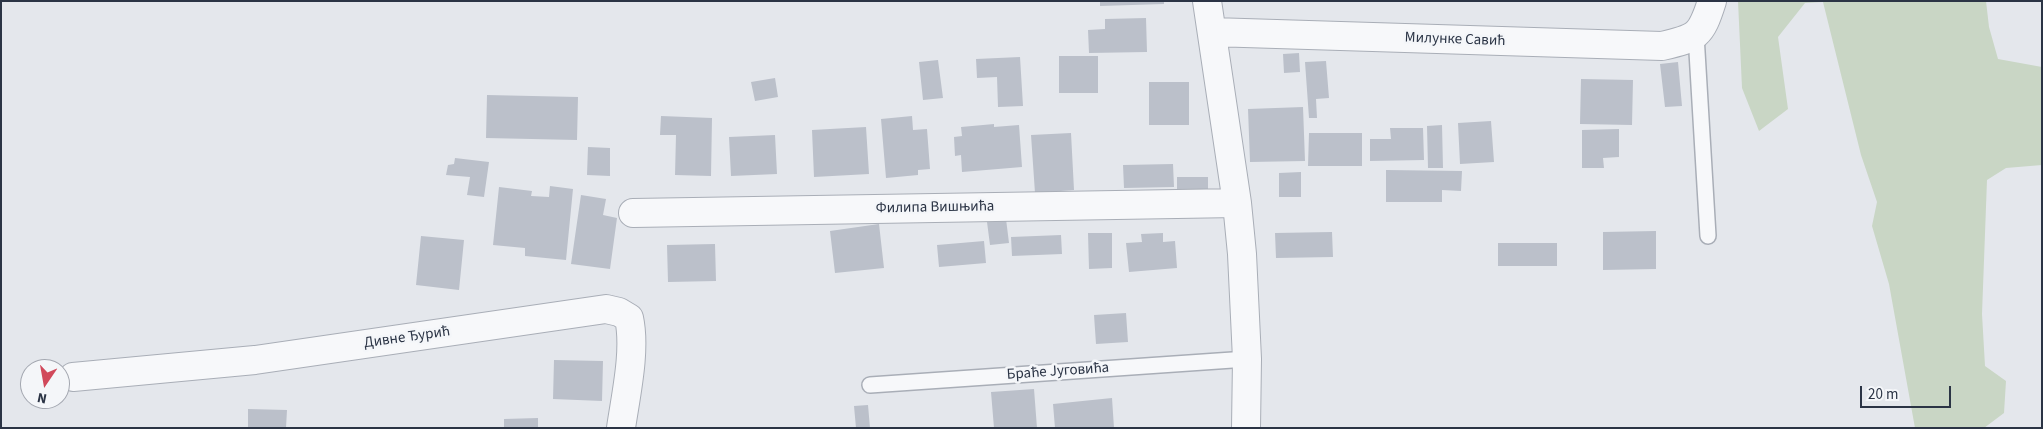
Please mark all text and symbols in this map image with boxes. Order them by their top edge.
street label: Милунке Савић [1404,29,1506,51]
street label: Филипа Вишњића [875,198,995,218]
street label: Дивне Ђурић [363,323,451,353]
north arrow [20,359,70,409]
street label: Браће Југовића [1006,359,1110,385]
scale bar [1863,376,1954,408]
text: 20 m [1868,384,1898,405]
text: N [35,387,49,408]

